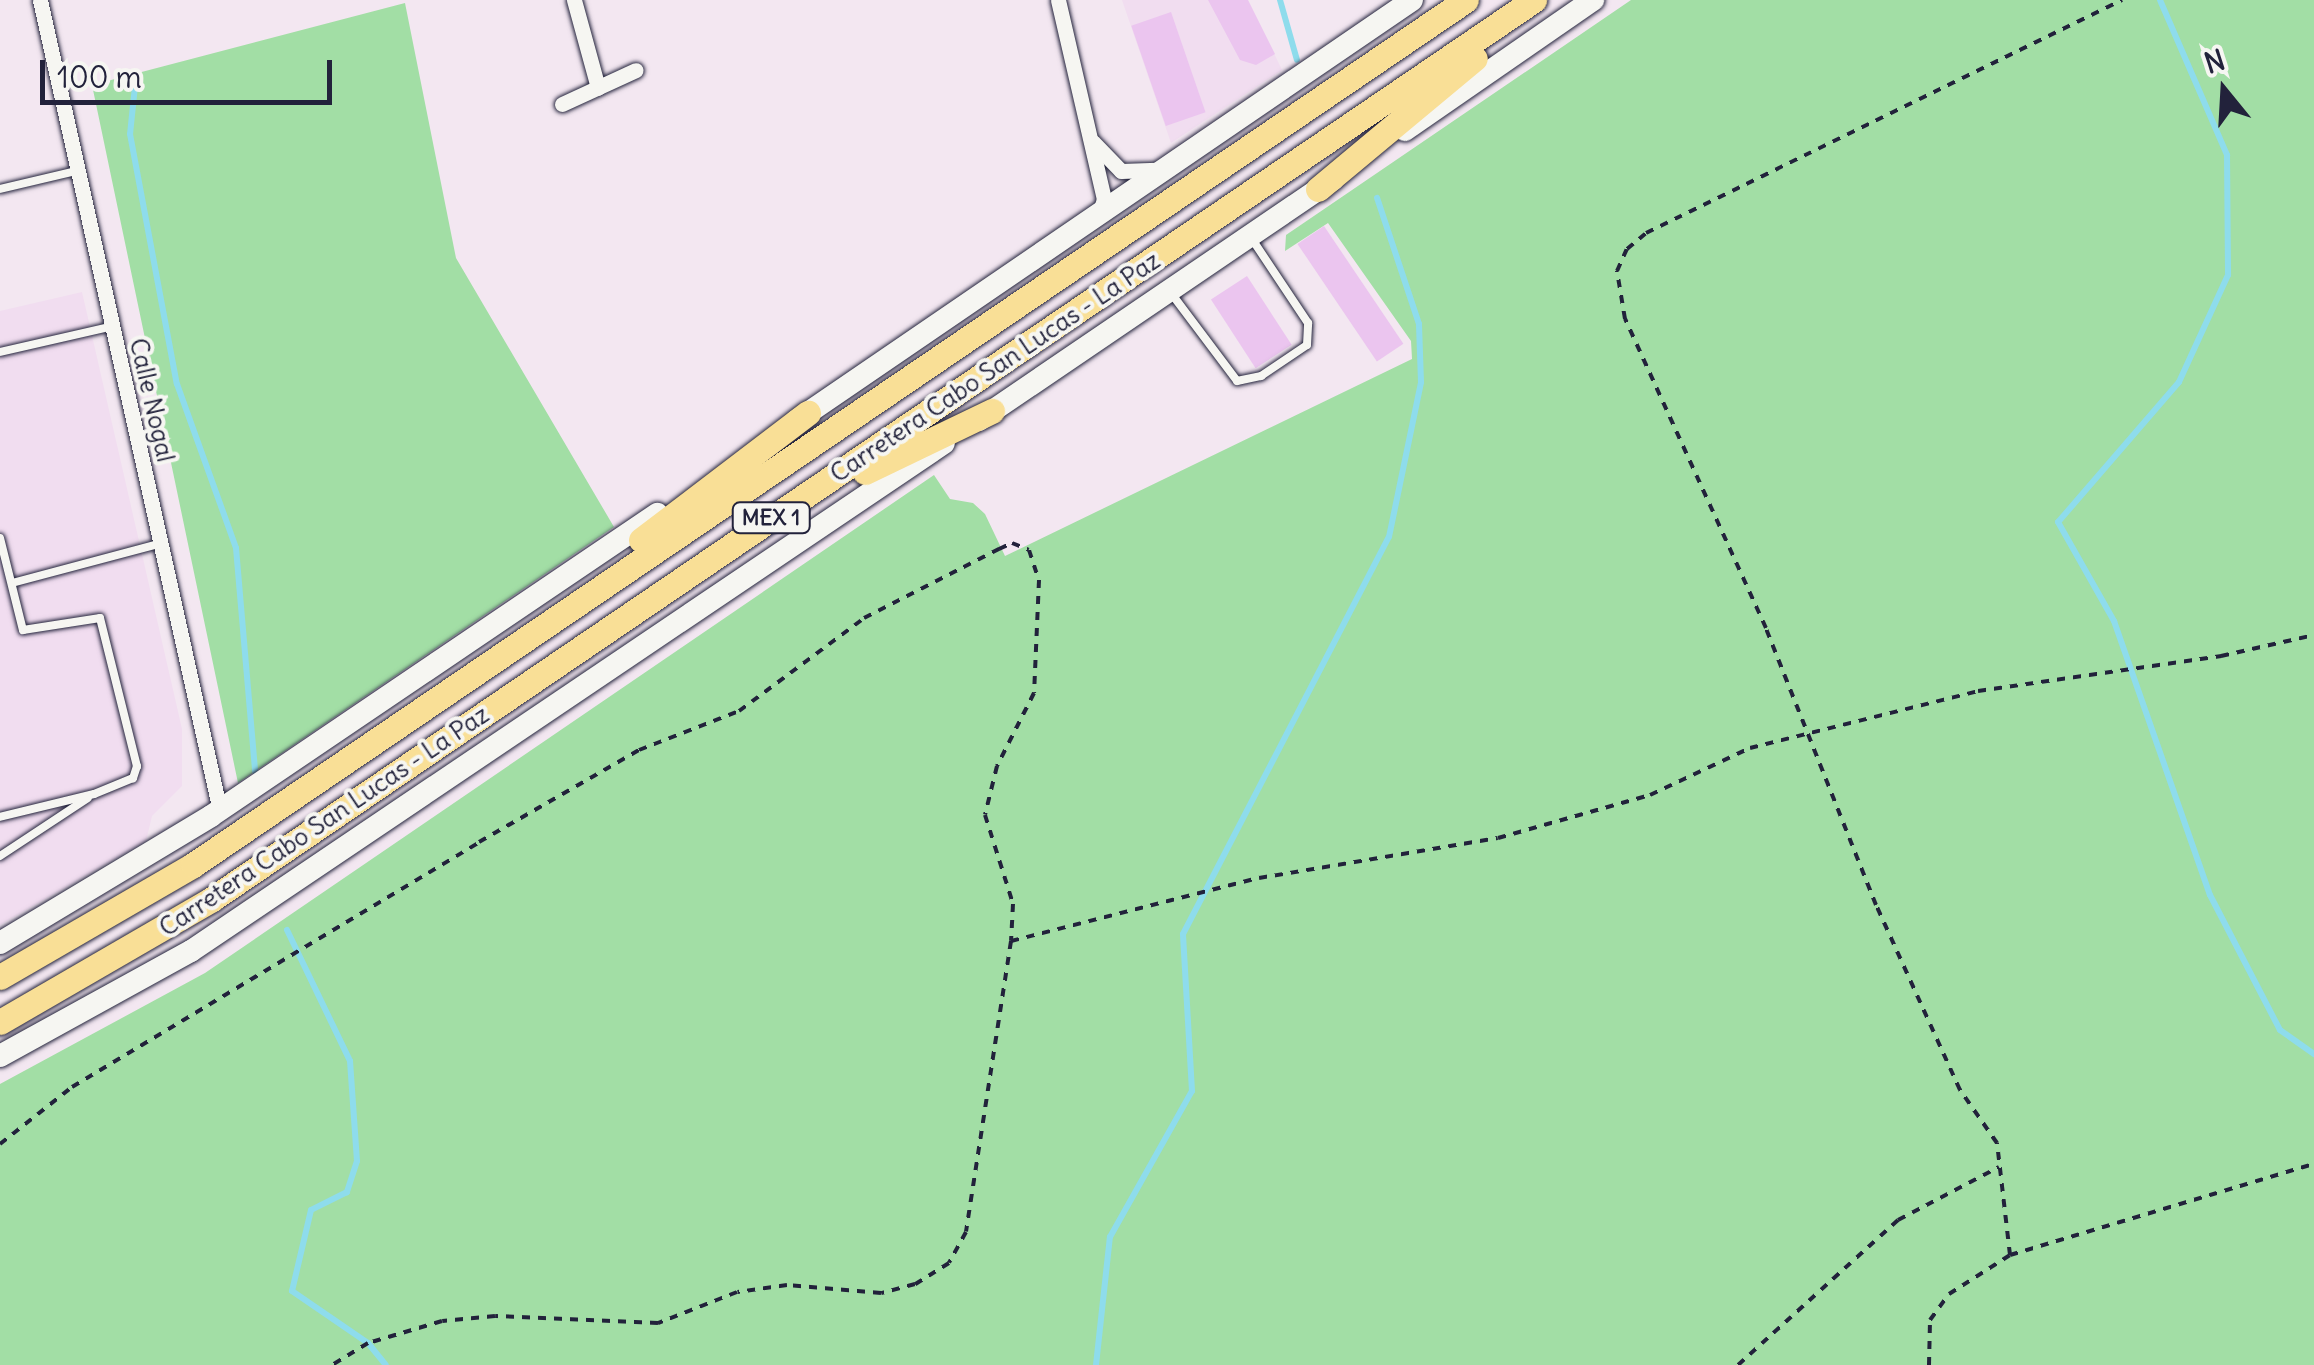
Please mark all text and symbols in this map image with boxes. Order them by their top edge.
scale bar [45,40,338,102]
north arrow [2174,40,2274,140]
text: N [2200,41,2229,82]
text: 100 m [57,58,142,96]
street label: Carretera Cabo San Lucas - La Paz [824,245,1166,489]
street label: Calle Nogal [123,335,181,465]
road number: MEX 1 [731,501,811,535]
street label: Carretera Cabo San Lucas - La Paz [153,699,495,943]

